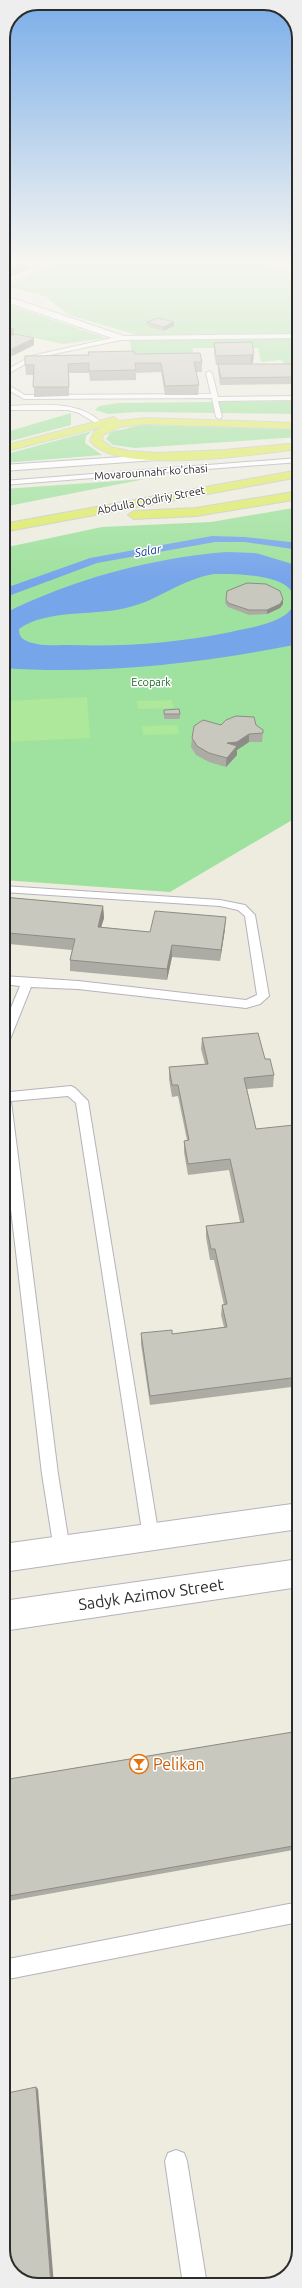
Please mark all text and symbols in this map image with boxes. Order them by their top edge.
street label: Movarounnahr ko'chasi [94,462,208,482]
street label: Abdulla Qodiriy Street [96,484,207,516]
water label: Salar [133,542,163,559]
park label: Ecopark [131,676,171,688]
street label: Sadyk Azimov Street [77,1575,226,1613]
bar icon: Pelikan [128,1753,150,1775]
place label: Pelikan [153,1755,205,1773]

